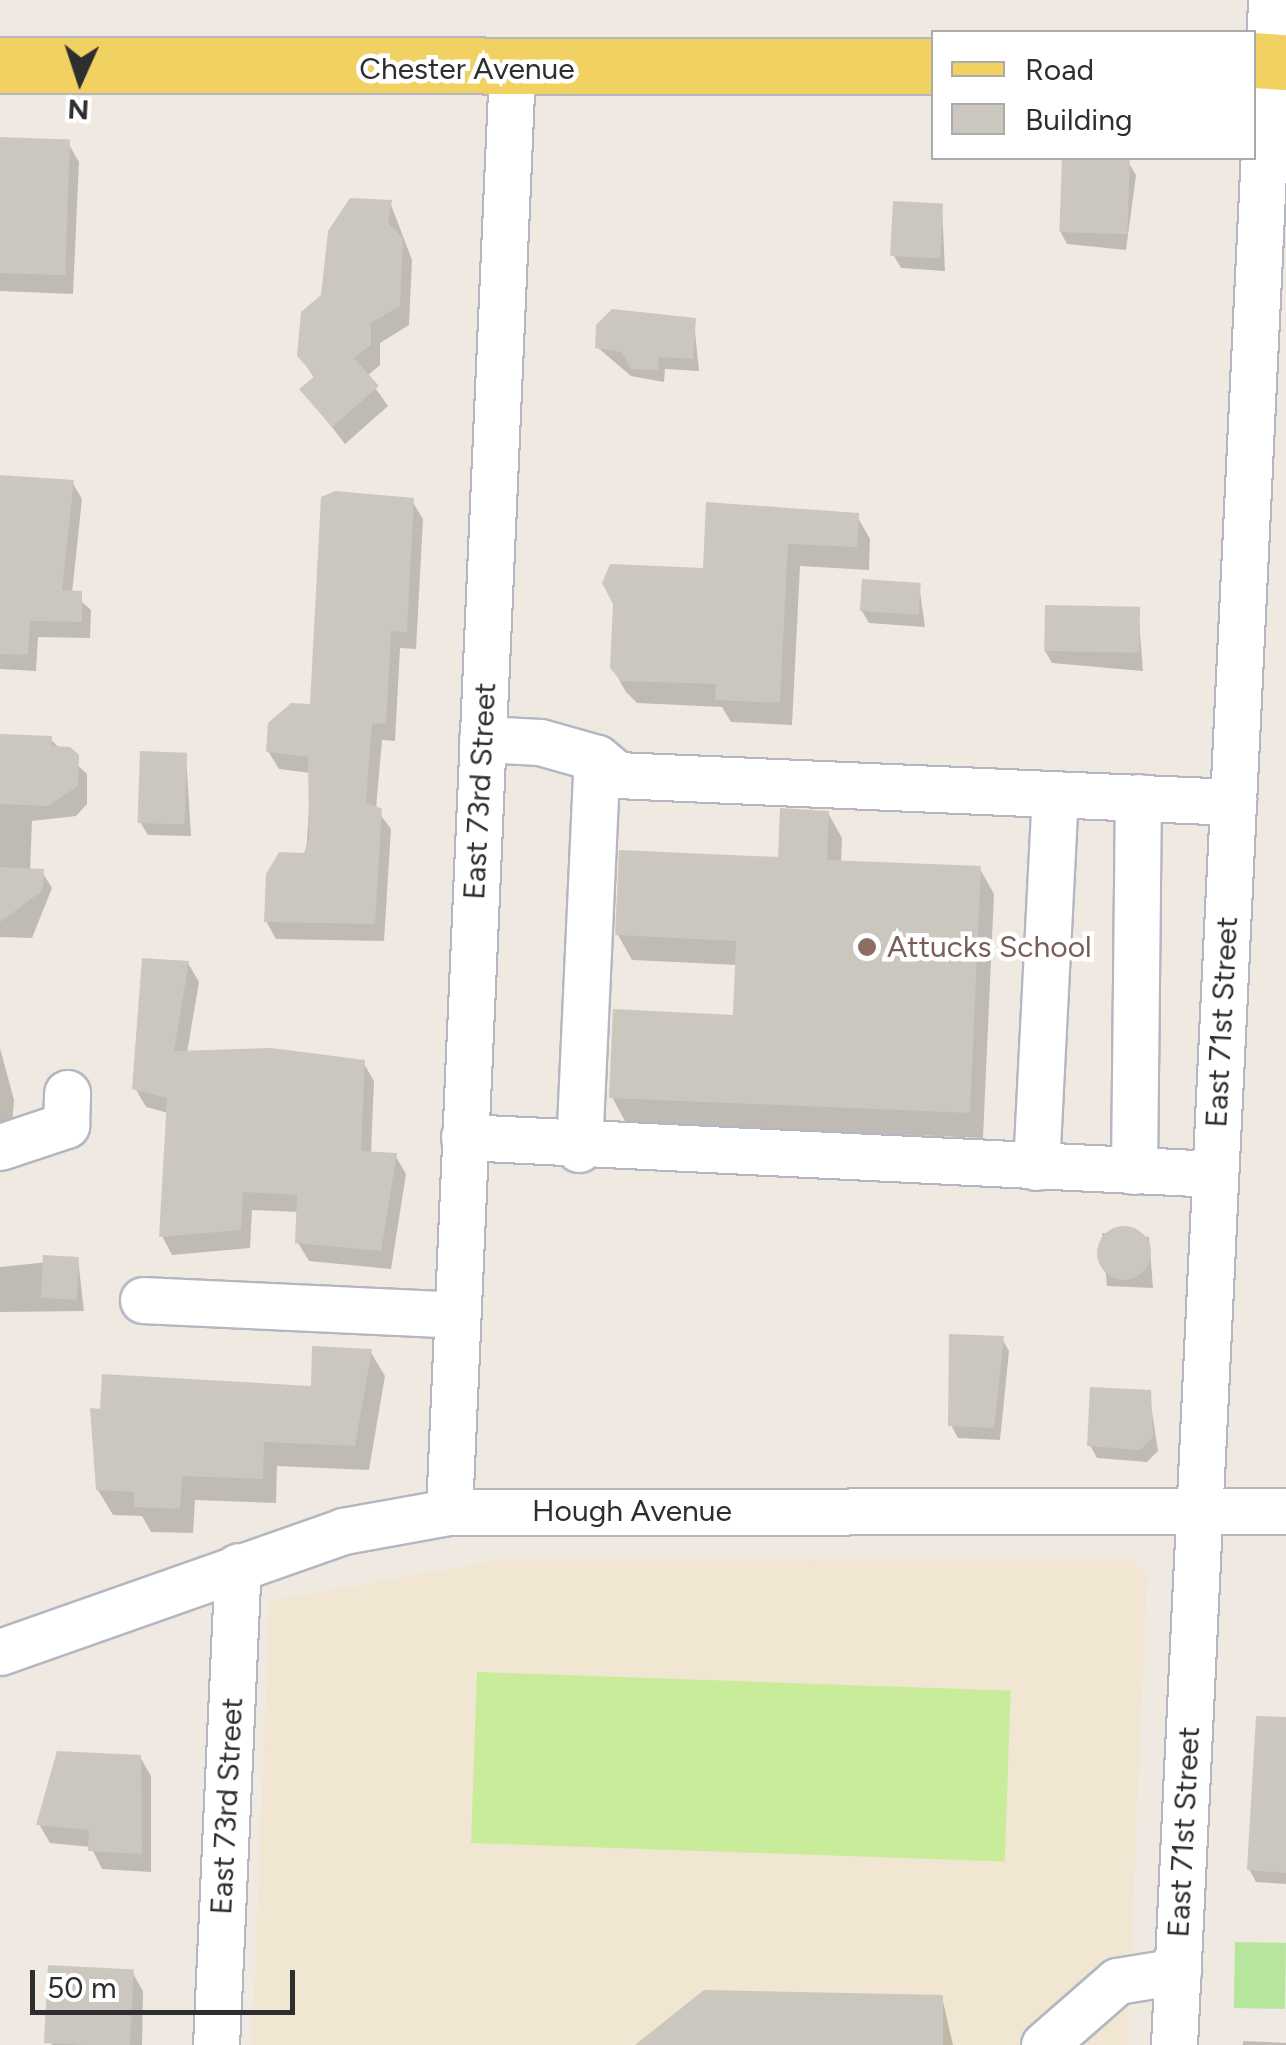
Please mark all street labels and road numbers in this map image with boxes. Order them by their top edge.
street label: Chester Avenue [359,51,575,87]
street label: East 73rd Street [456,682,504,900]
street label: East 71st Street [1199,916,1245,1128]
street label: Hough Avenue [532,1493,732,1529]
street label: East 73rd Street [203,1697,251,1915]
street label: East 71st Street [1161,1726,1207,1938]

